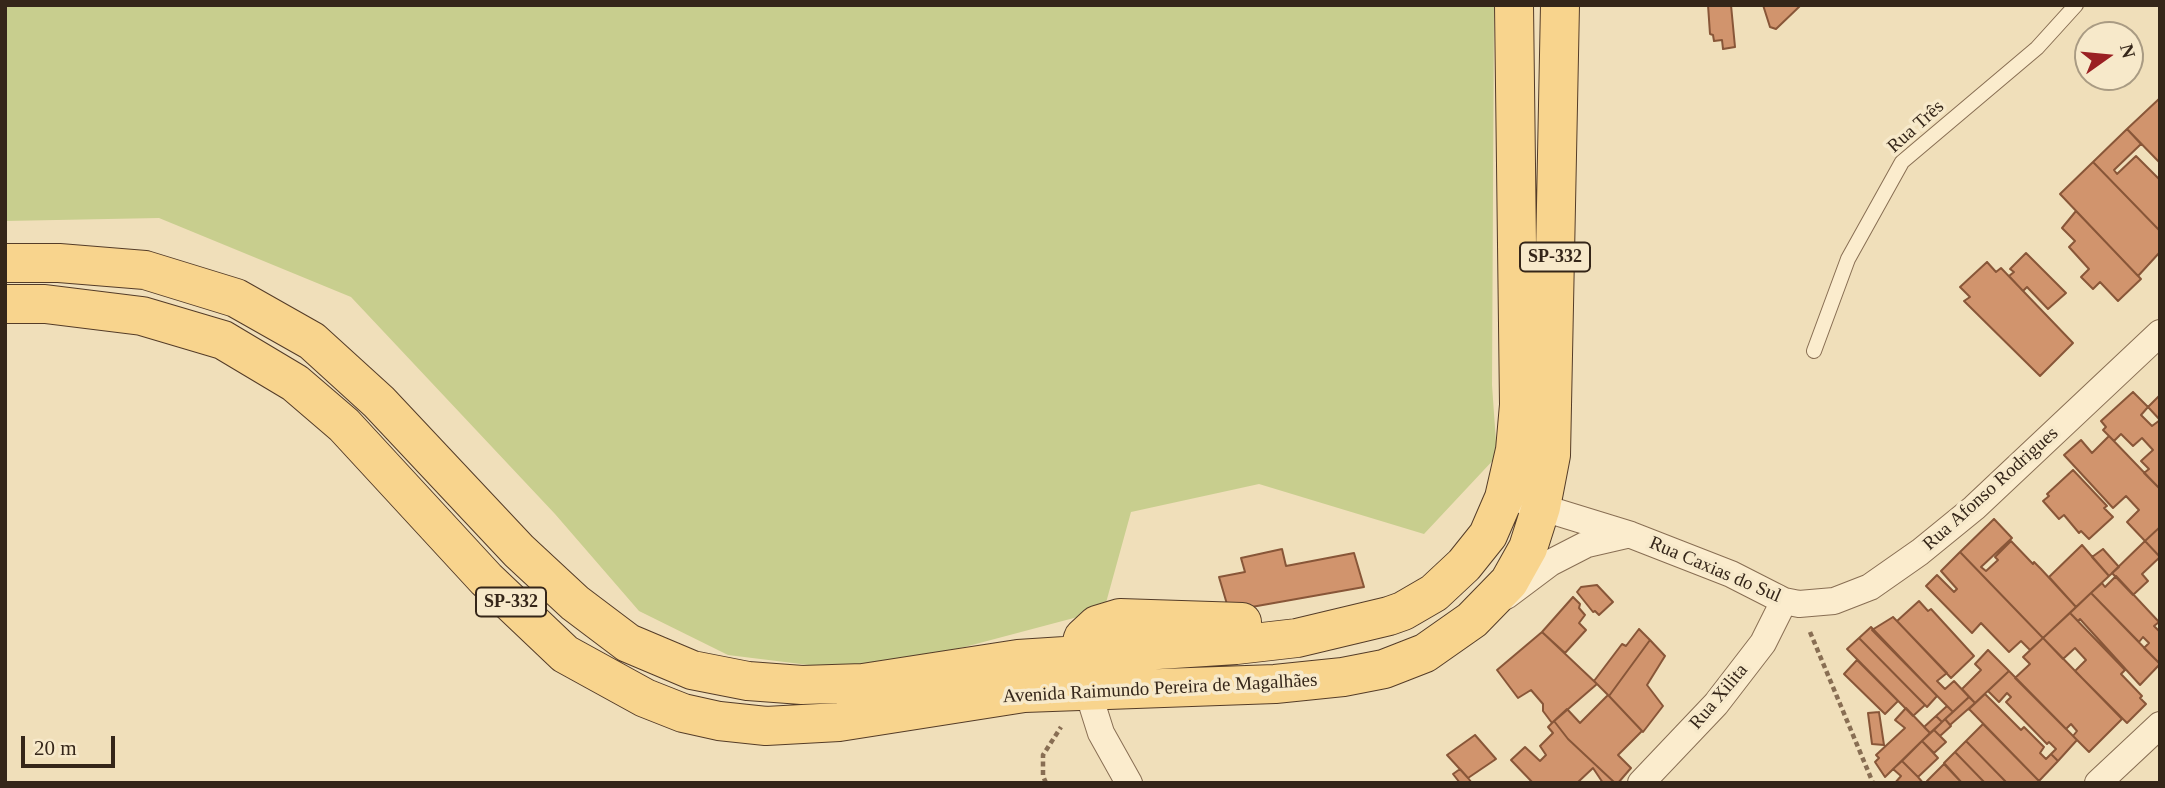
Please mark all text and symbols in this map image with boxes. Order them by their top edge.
north arrow [2074,21,2144,91]
text: N [2116,42,2140,60]
street label: Rua Três [1883,96,1949,158]
road number: SP-332 [1520,243,1590,272]
street label: Rua Afonso Rodrigues [1919,422,2063,556]
street label: Rua Caxias do Sul [1646,532,1784,608]
road number: SP-332 [476,588,546,616]
street label: Rua Xilita [1685,660,1753,734]
street label: Avenida Raimundo Pereira de Magalhães [1002,669,1318,709]
scale bar [24,722,119,766]
text: 20 m [34,736,77,760]

